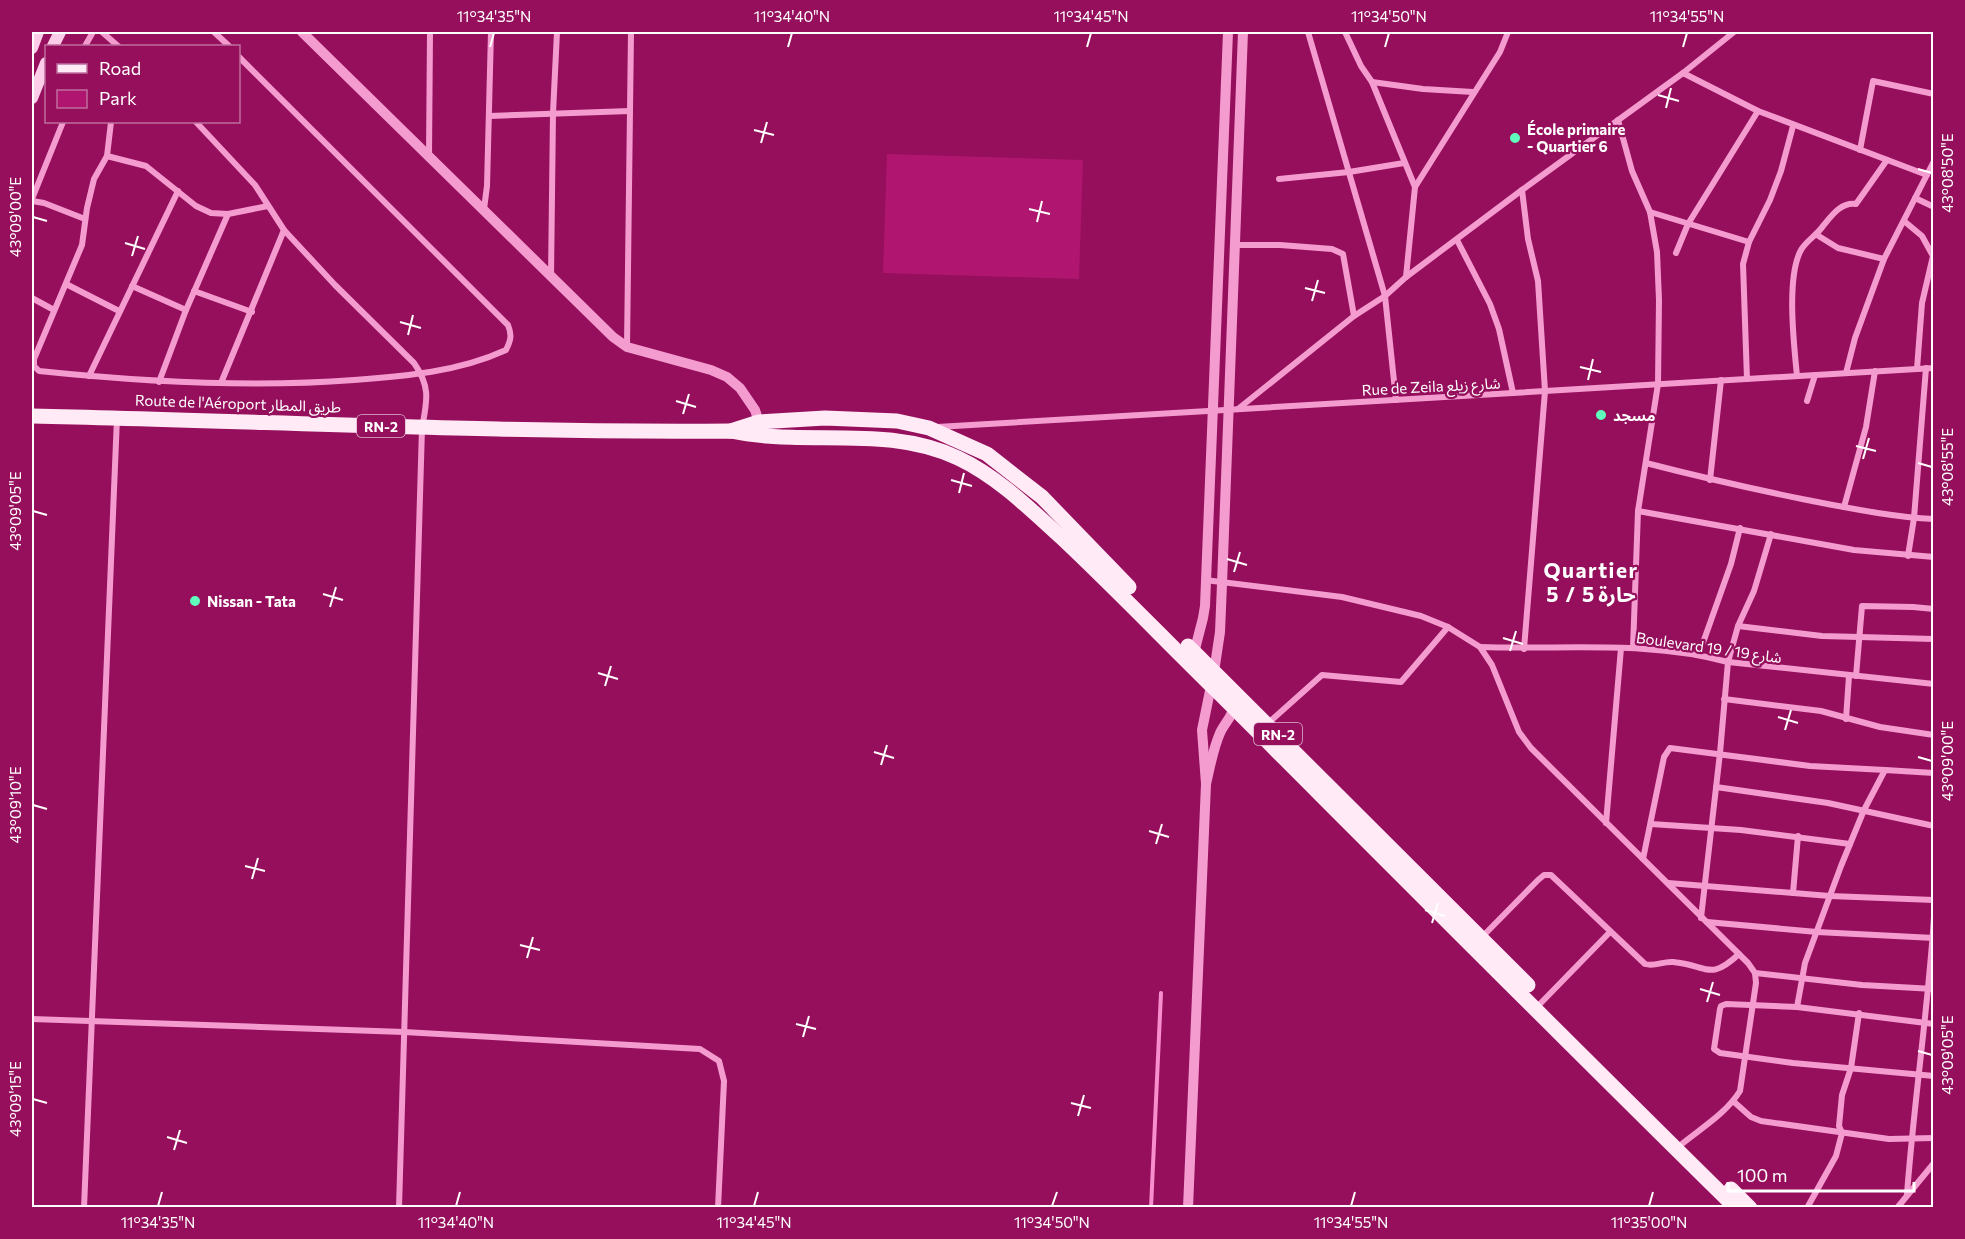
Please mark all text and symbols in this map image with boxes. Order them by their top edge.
text: 11°34'35"N [457,7,531,25]
text: 11°34'40"N [754,7,830,25]
text: 11°34'45"N [1053,7,1129,25]
text: 11°34'50"N [1351,7,1427,25]
text: 11°34'55"N [1650,7,1724,25]
legend [45,45,240,123]
text: Road [99,57,141,79]
text: Park [99,87,137,109]
place label: École primaire - Quartier 6 [1527,120,1625,155]
marker: École primaire - Quartier 6 [1508,131,1522,145]
text: 43°08'50"E [1938,133,1956,213]
text: 43°09'00"E [6,177,24,257]
street label: Rue de Zeila شارع زيلع [1361,373,1501,403]
street label: Route de l'Aéroport طريق المطار [134,390,341,418]
place label: مسجد [1613,406,1655,424]
marker: مسجد [1594,408,1608,422]
road number: RN-2 [357,415,405,437]
text: 43°08'55"E [1938,428,1956,506]
text: 43°09'05"E [6,471,24,551]
district label: Quartier 5 / حارة 5 [1543,557,1639,607]
place label: Nissan - Tata [207,592,296,610]
marker: Nissan - Tata [188,594,202,608]
street label: Boulevard 19 / شارع 19 [1635,628,1783,670]
text: 43°09'00"E [1938,721,1956,801]
road number: RN-2 [1254,723,1302,745]
text: 43°09'10"E [6,766,24,844]
text: 43°09'05"E [1938,1015,1956,1095]
text: 43°09'15"E [6,1061,24,1137]
scale bar [1728,1155,1914,1193]
text: 100 m [1737,1164,1787,1186]
text: 11°34'35"N [121,1213,195,1231]
text: 11°34'40"N [418,1213,494,1231]
text: 11°34'45"N [716,1213,792,1231]
text: 11°34'50"N [1014,1213,1090,1231]
text: 11°34'55"N [1314,1213,1388,1231]
text: 11°35'00"N [1611,1213,1687,1231]

